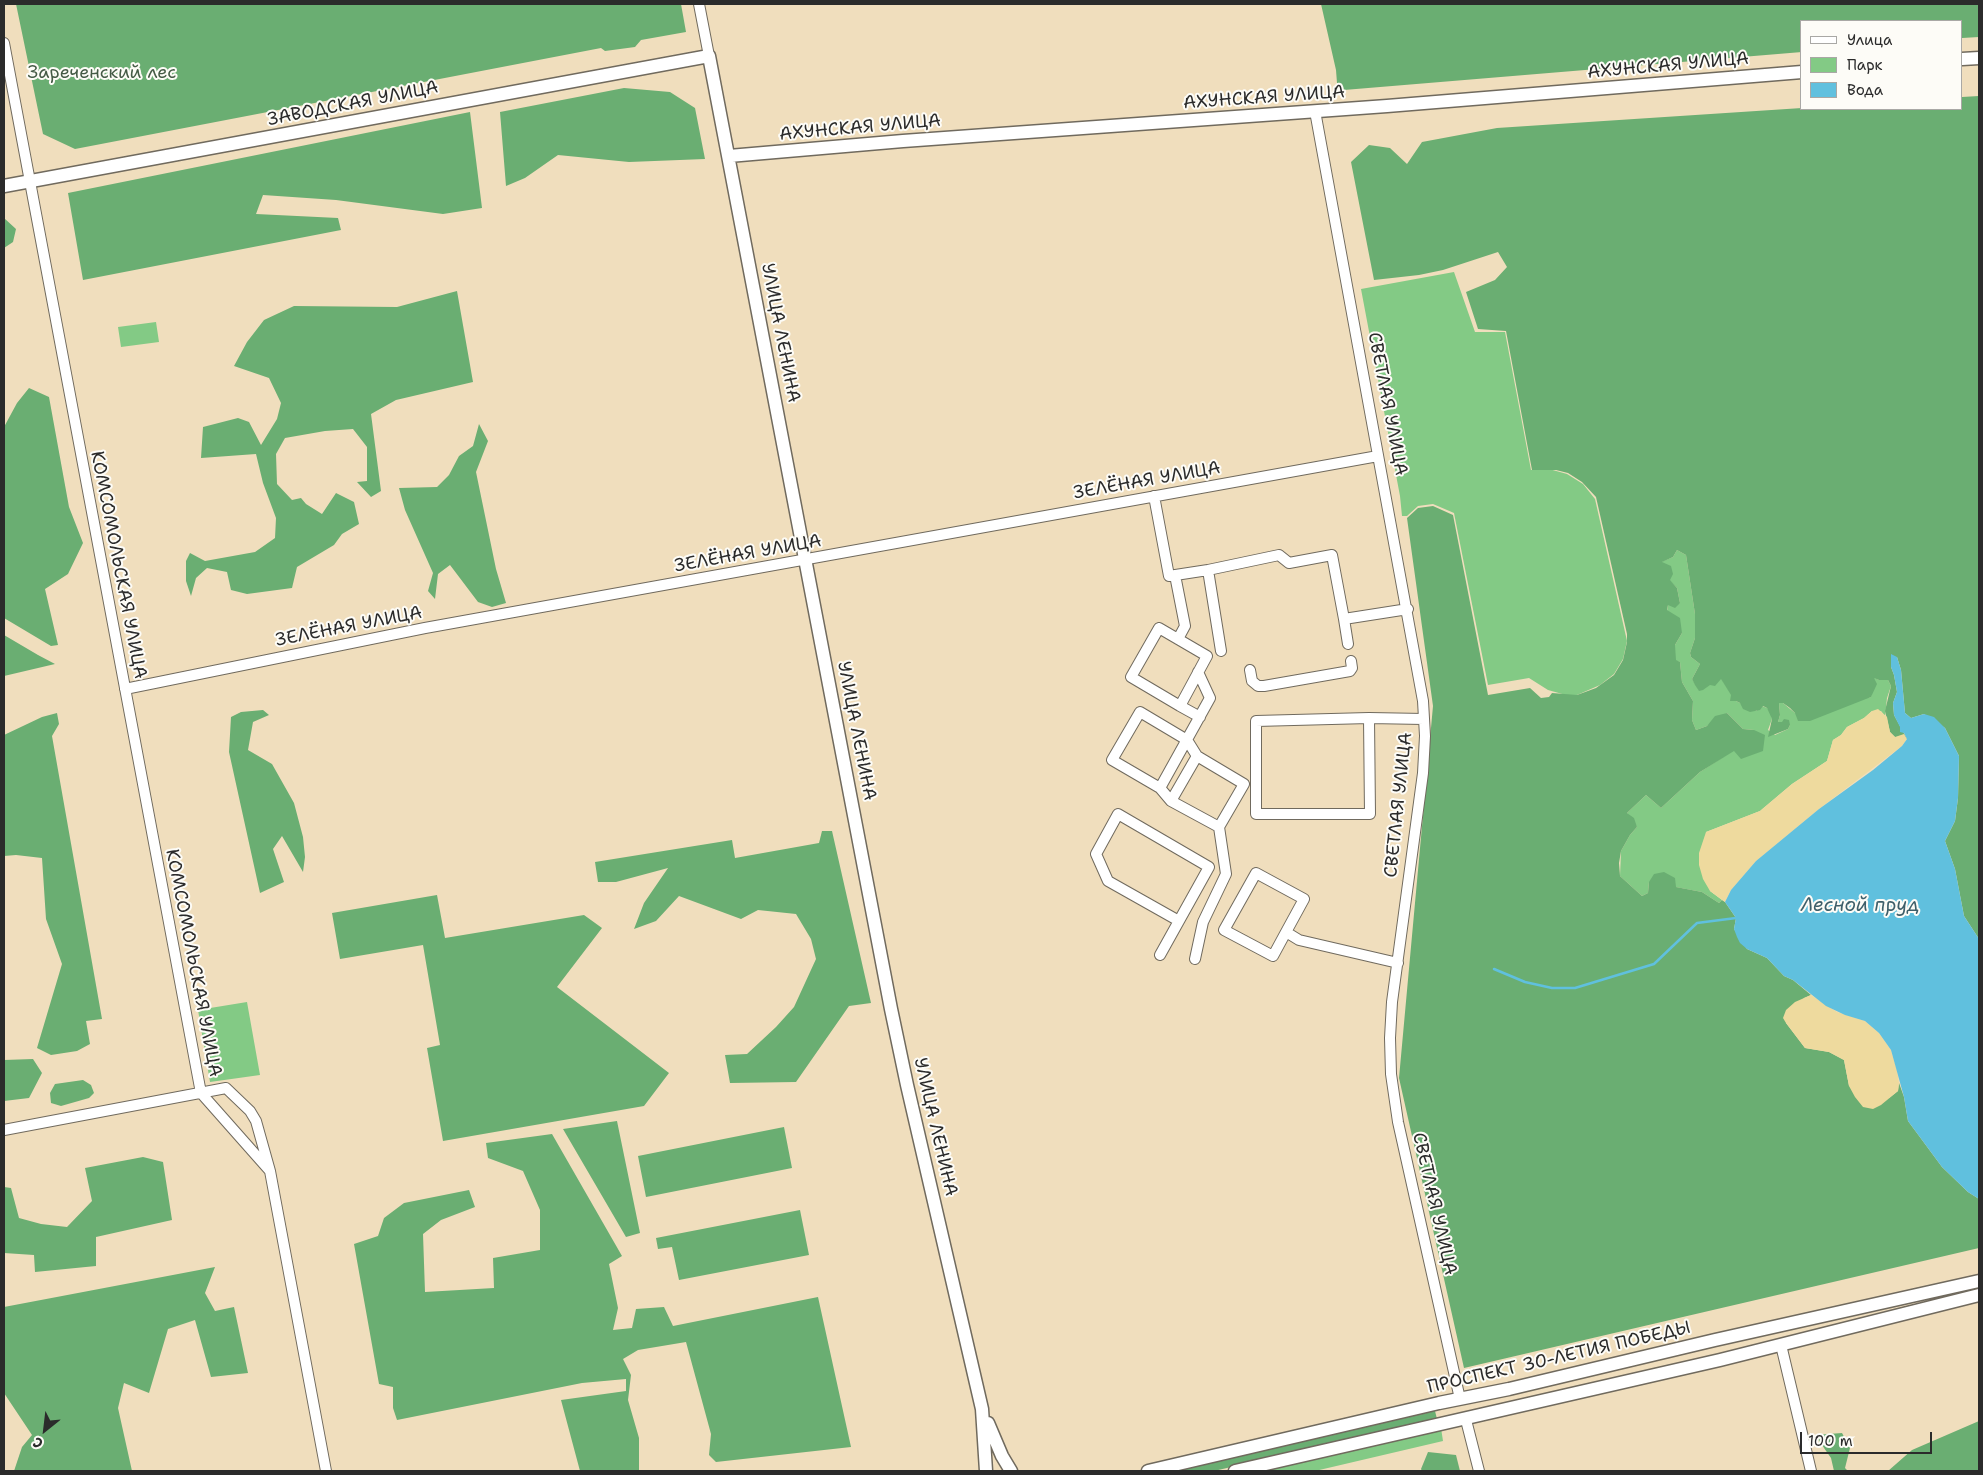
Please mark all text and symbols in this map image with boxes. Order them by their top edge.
legend [1800,20,1963,110]
text: Улица [1847,30,1892,50]
street label: АХУНСКАЯ УЛИЦА [1586,48,1750,84]
text: Парк [1847,55,1883,75]
park label: Зареченский лес [28,62,176,84]
street label: ЗАВОДСКАЯ УЛИЦА [266,77,440,131]
text: Вода [1847,80,1883,100]
street label: АХУНСКАЯ УЛИЦА [1182,82,1346,114]
street label: АХУНСКАЯ УЛИЦА [778,110,942,146]
street label: УЛИЦА ЛЕНИНА [756,262,804,404]
street label: СВЕТЛАЯ УЛИЦА [1363,330,1411,478]
street label: КОМСОМОЛЬСКАЯ УЛИЦА [85,449,151,681]
street label: ЗЕЛЁНАЯ УЛИЦА [1072,457,1222,505]
street label: ЗЕЛЁНАЯ УЛИЦА [673,530,823,578]
street label: ЗЕЛЁНАЯ УЛИЦА [274,602,424,652]
street label: УЛИЦА ЛЕНИНА [832,660,880,802]
street label: СВЕТЛАЯ УЛИЦА [1381,731,1417,879]
street label: КОМСОМОЛЬСКАЯ УЛИЦА [160,847,226,1079]
water label: Лесной пруд [1801,895,1919,917]
street label: УЛИЦА ЛЕНИНА [909,1056,961,1198]
street label: СВЕТЛАЯ УЛИЦА [1407,1131,1461,1277]
street label: ПРОСПЕКТ 30-ЛЕТИЯ ПОБЕДЫ [1425,1317,1693,1399]
north arrow [20,1405,70,1455]
scale bar [1803,1422,1936,1454]
text: 100 m [1808,1431,1853,1451]
text: С [30,1433,46,1453]

